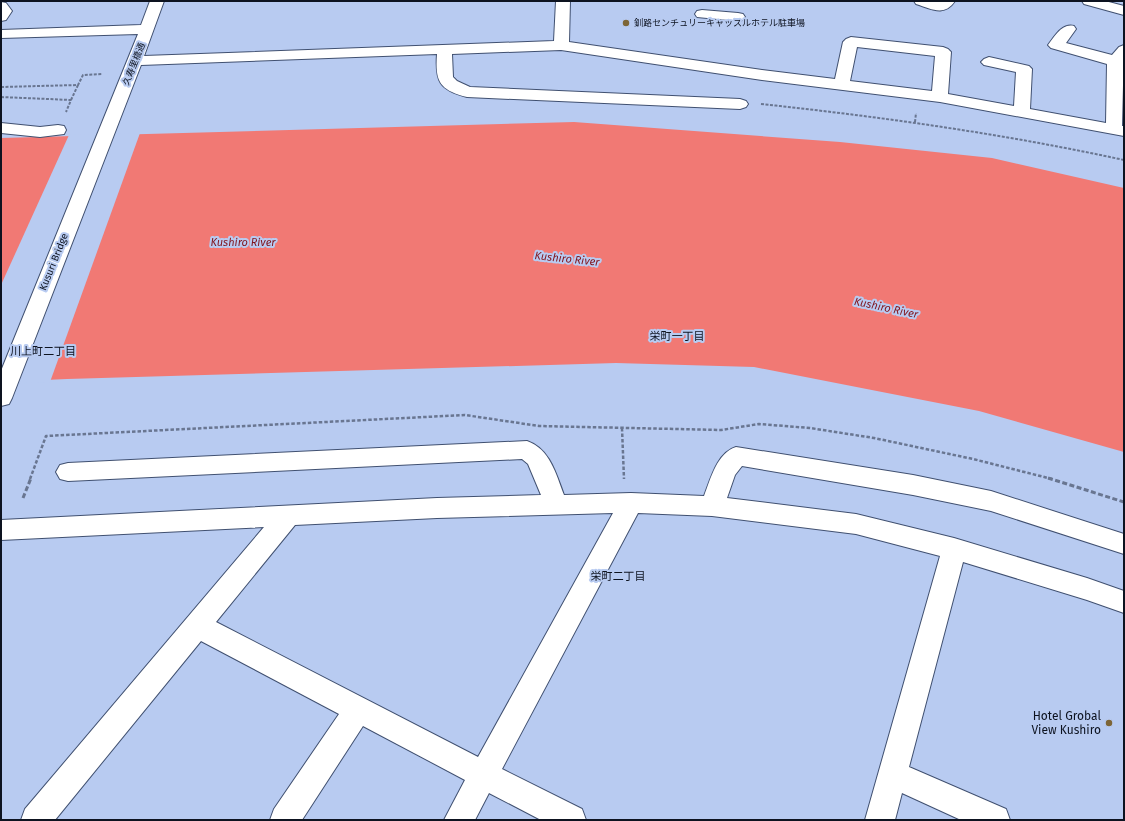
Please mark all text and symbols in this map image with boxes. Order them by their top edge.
place label: 釧路センチュリーキャッスルホテル駐車場 [634,17,805,28]
marker: 釧路センチュリーキャッスルホテル駐車場 [621,18,631,28]
street label: 久寿里橋通 [121,41,147,87]
street label: Kusuri Bridge [37,232,71,292]
water label: Kushiro River [210,236,276,249]
water label: Kushiro River [534,249,601,269]
water label: Kushiro River [853,295,920,321]
district label: 栄町一丁目 [650,330,705,343]
district label: 川上町二丁目 [10,345,76,358]
district label: 栄町二丁目 [591,570,646,583]
place label: Hotel Grobal View Kushiro [1031,709,1101,737]
marker: Hotel Grobal View Kushiro [1104,718,1114,728]

